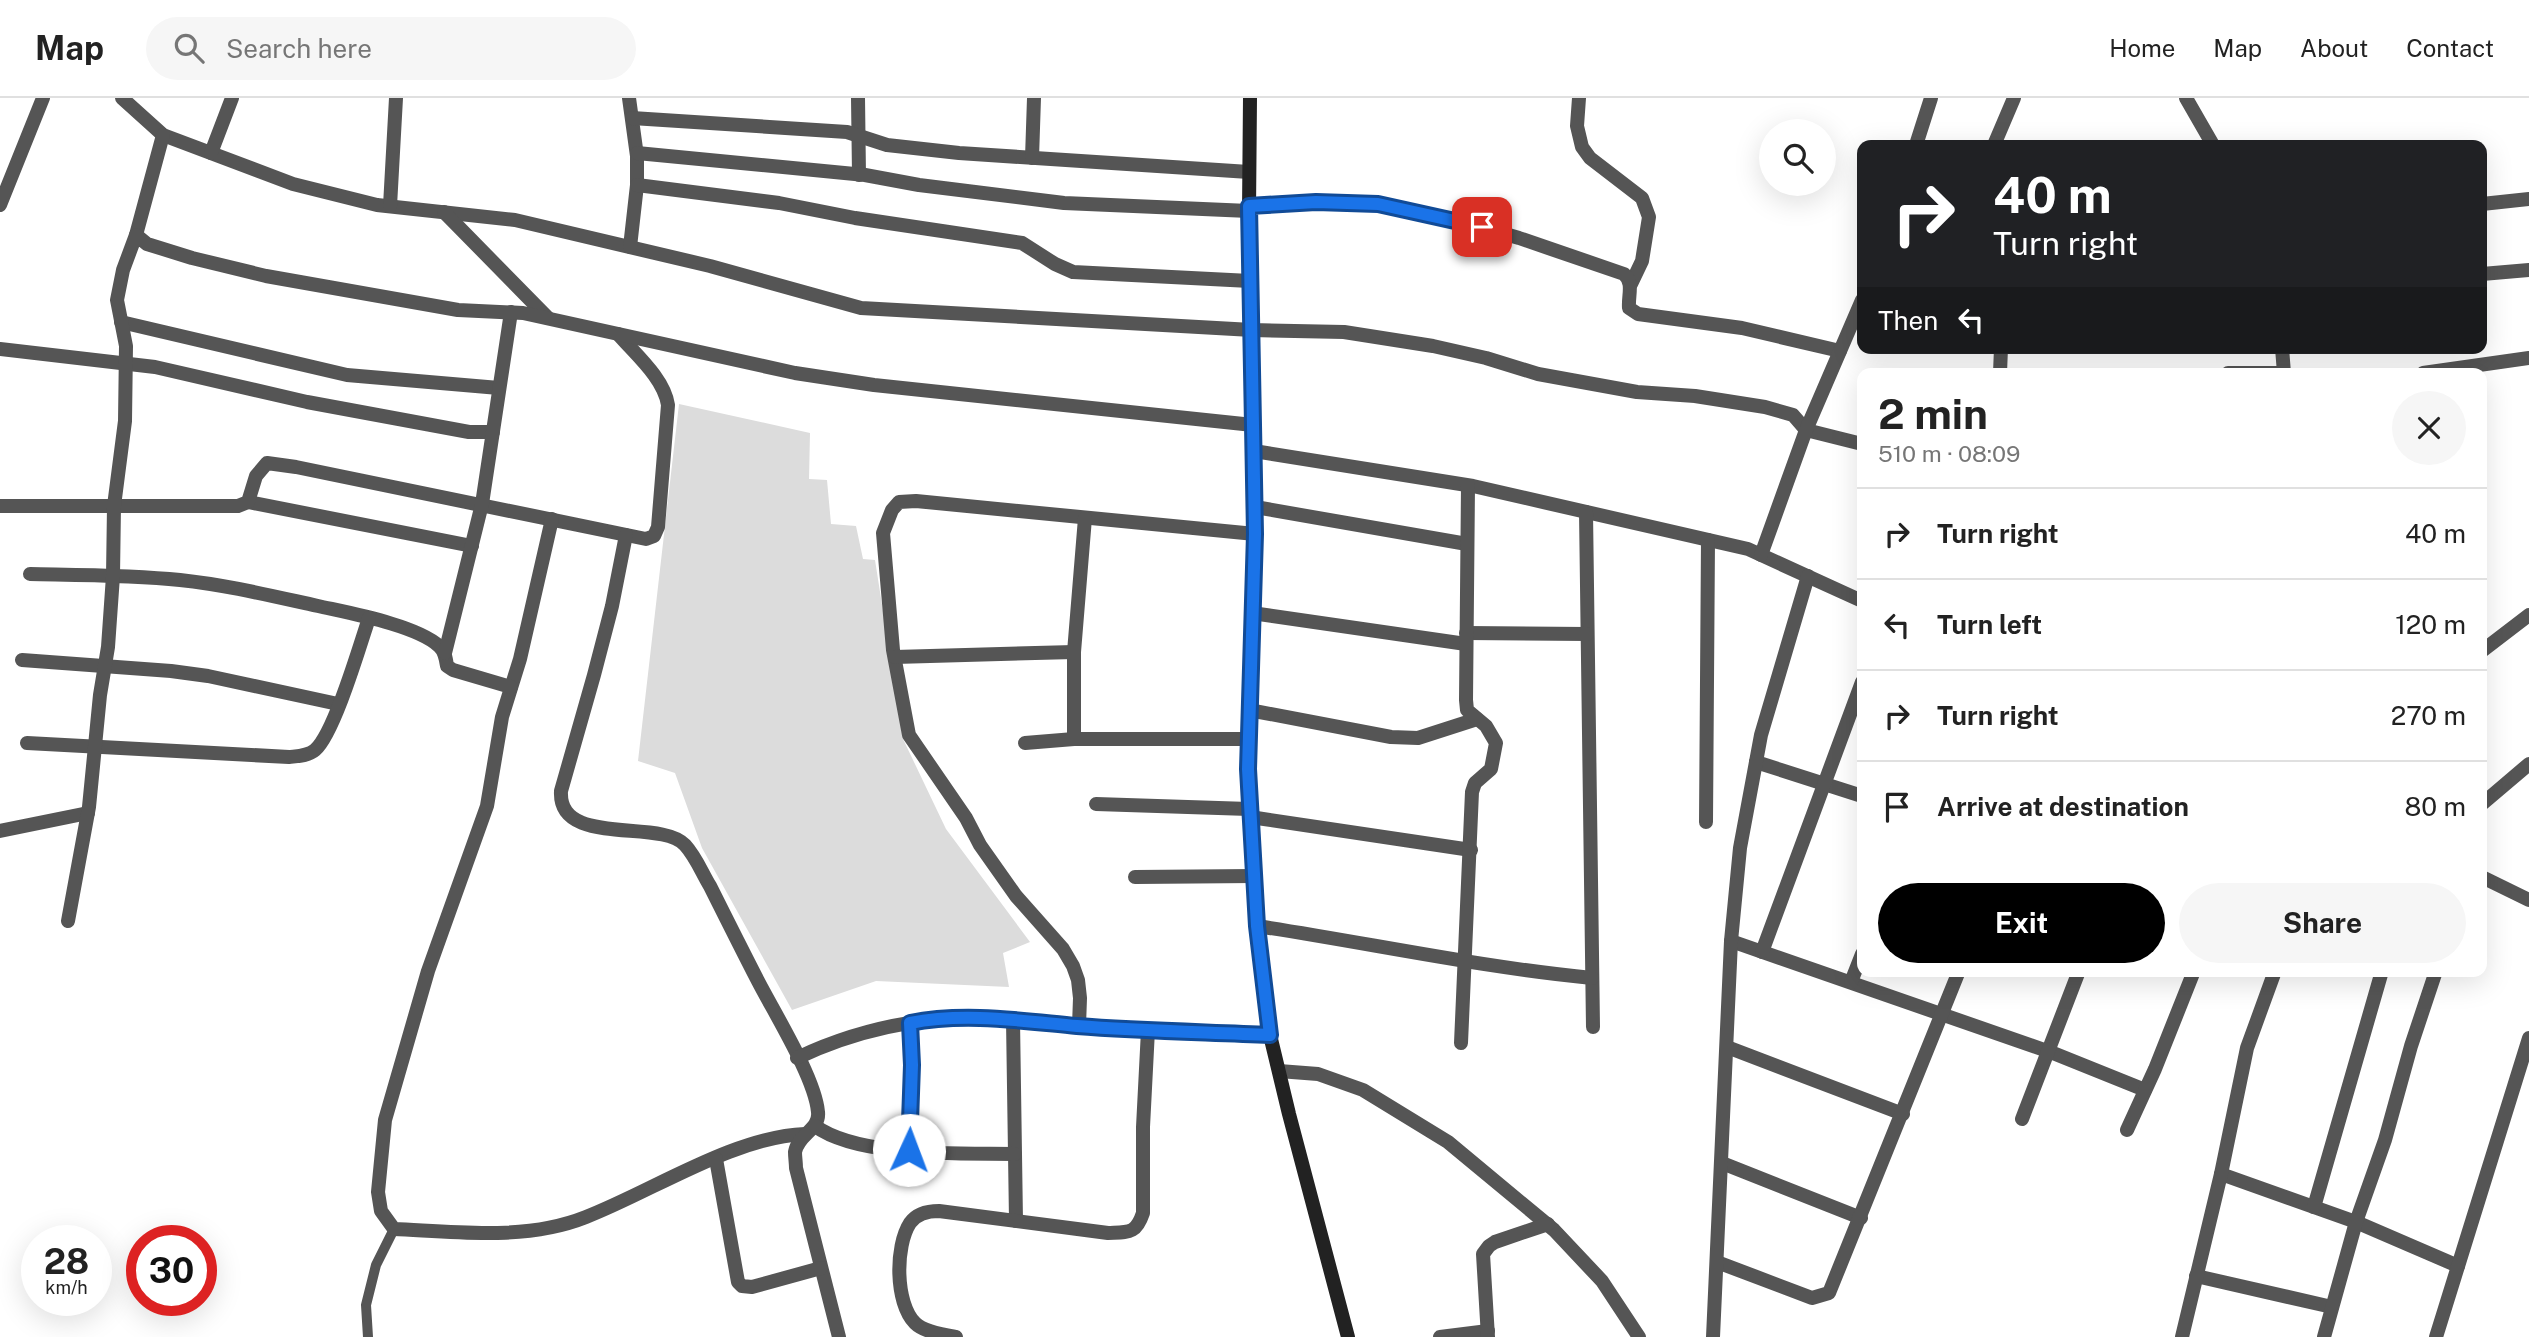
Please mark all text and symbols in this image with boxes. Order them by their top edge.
search box [146,17,636,80]
text: Map [35,29,104,67]
icon: search [170,29,208,67]
text: Search here [226,33,372,64]
text: Home [2109,34,2175,62]
text: Map [2213,34,2262,62]
text: About [2300,34,2368,62]
text: Contact [2406,34,2494,62]
map controls [1759,119,1836,196]
button: search [1759,119,1836,196]
text: 40 m [1993,166,2112,224]
icon: right [1878,168,1969,259]
pin [1452,197,1512,257]
icon: arrive [1463,208,1501,246]
text: Turn right [1993,225,2138,262]
icon: left [1952,301,1990,339]
text: Then [1878,305,1938,336]
text: 2 min [1878,389,1988,438]
button: close [2392,391,2466,465]
text: 510 m · 08:09 [1878,440,2020,467]
icon: right [1878,515,1916,553]
text: Turn right [1937,518,2059,549]
text: 40 m [2405,518,2466,549]
icon: left [1878,606,1916,644]
text: Turn left [1937,609,2042,640]
text: 120 m [2395,609,2466,640]
icon: right [1878,697,1916,735]
text: Turn right [1937,700,2059,731]
text: 270 m [2391,700,2466,731]
icon: arrive [1878,788,1916,826]
text: Arrive at destination [1937,791,2189,822]
text: 80 m [2405,791,2466,822]
button: Exit [1878,883,2165,963]
button: Share [2179,883,2466,963]
position arrow [872,1113,946,1187]
speed limit sign: 30 [126,1225,217,1316]
text: 28 [44,1241,89,1282]
text: km/h [45,1277,88,1298]

